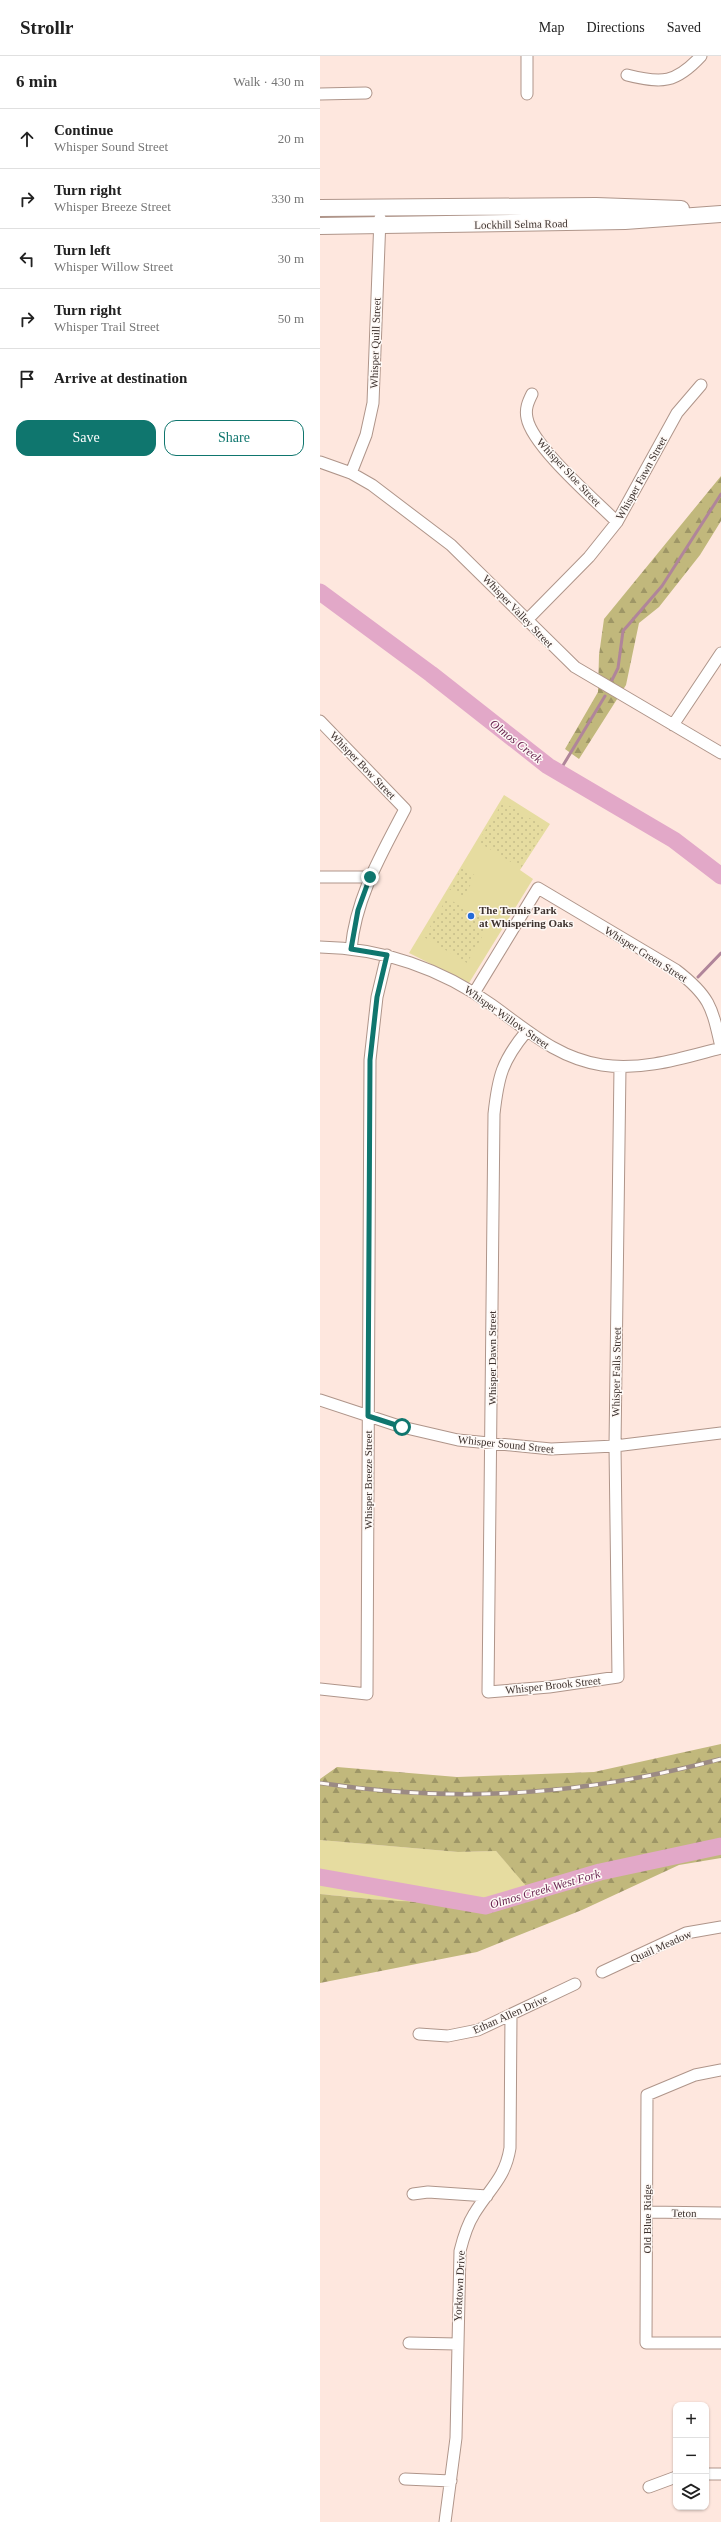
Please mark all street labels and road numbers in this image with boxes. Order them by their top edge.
street label: Lockhill Selma Road [474,217,568,231]
street label: Whisper Quill Street [367,297,383,389]
street label: Whisper Fawn Street [613,434,669,522]
street label: Whisper Sloe Street [535,436,603,508]
street label: Whisper Valley Street [480,572,556,650]
street label: Whisper Bow Street [328,729,398,801]
street label: Whisper Green Street [602,924,690,984]
street label: Whisper Willow Street [462,983,552,1051]
street label: Whisper Dawn Street [486,1311,498,1405]
street label: Whisper Falls Street [609,1327,623,1417]
street label: Whisper Breeze Street [362,1431,374,1529]
street label: Whisper Sound Street [457,1433,555,1455]
street label: Whisper Brook Street [505,1674,601,1696]
street label: Quail Meadow [629,1927,693,1965]
street label: Ethan Allen Drive [471,1992,549,2036]
street label: Old Blue Ridge [641,2184,653,2254]
street label: Teton [671,2207,697,2219]
street label: Yorktown Drive [451,2250,467,2322]

